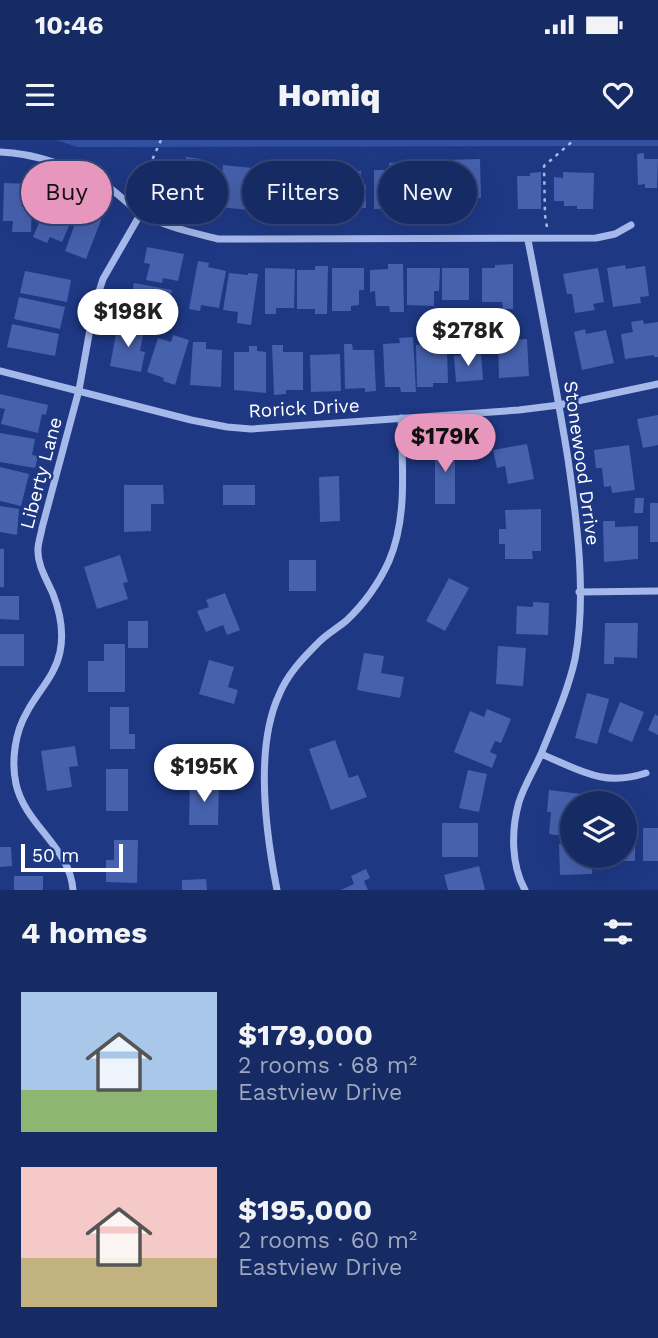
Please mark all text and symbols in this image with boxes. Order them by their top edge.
text: 10:46 [35,10,104,40]
icon: menu [21,76,59,114]
text: Homiq [278,76,380,114]
icon: heart [599,76,637,114]
chip: Buy [21,161,112,224]
chip: Rent [126,161,228,224]
chip: Filters [242,161,364,224]
chip: New [378,161,477,224]
pin: $198K [79,290,177,349]
text: $198K [93,298,163,325]
pin: $278K [419,308,517,368]
text: $278K [432,317,504,344]
street label: Stonewood Drrive [559,379,605,547]
street label: Rorick Drive [248,394,360,422]
street label: Liberty Lane [15,414,67,532]
pin: $179K [396,414,494,474]
text: $179K [411,423,479,450]
pin: $195K [155,744,253,804]
text: $195K [170,753,238,780]
map controls [560,791,637,868]
button: layers [560,791,637,868]
scale bar [21,841,122,873]
text: 50 m [32,844,79,867]
icon: filters [599,913,637,951]
text: 4 homes [21,915,147,950]
text: $179,000 [238,1017,373,1052]
icon: home [77,1020,161,1104]
text: 2 rooms · 68 m² [238,1052,417,1079]
text: Eastview Drive [238,1079,402,1106]
text: $195,000 [238,1192,372,1227]
icon: home [77,1195,161,1279]
text: 2 rooms · 60 m² [238,1227,417,1254]
text: Eastview Drive [238,1254,402,1281]

